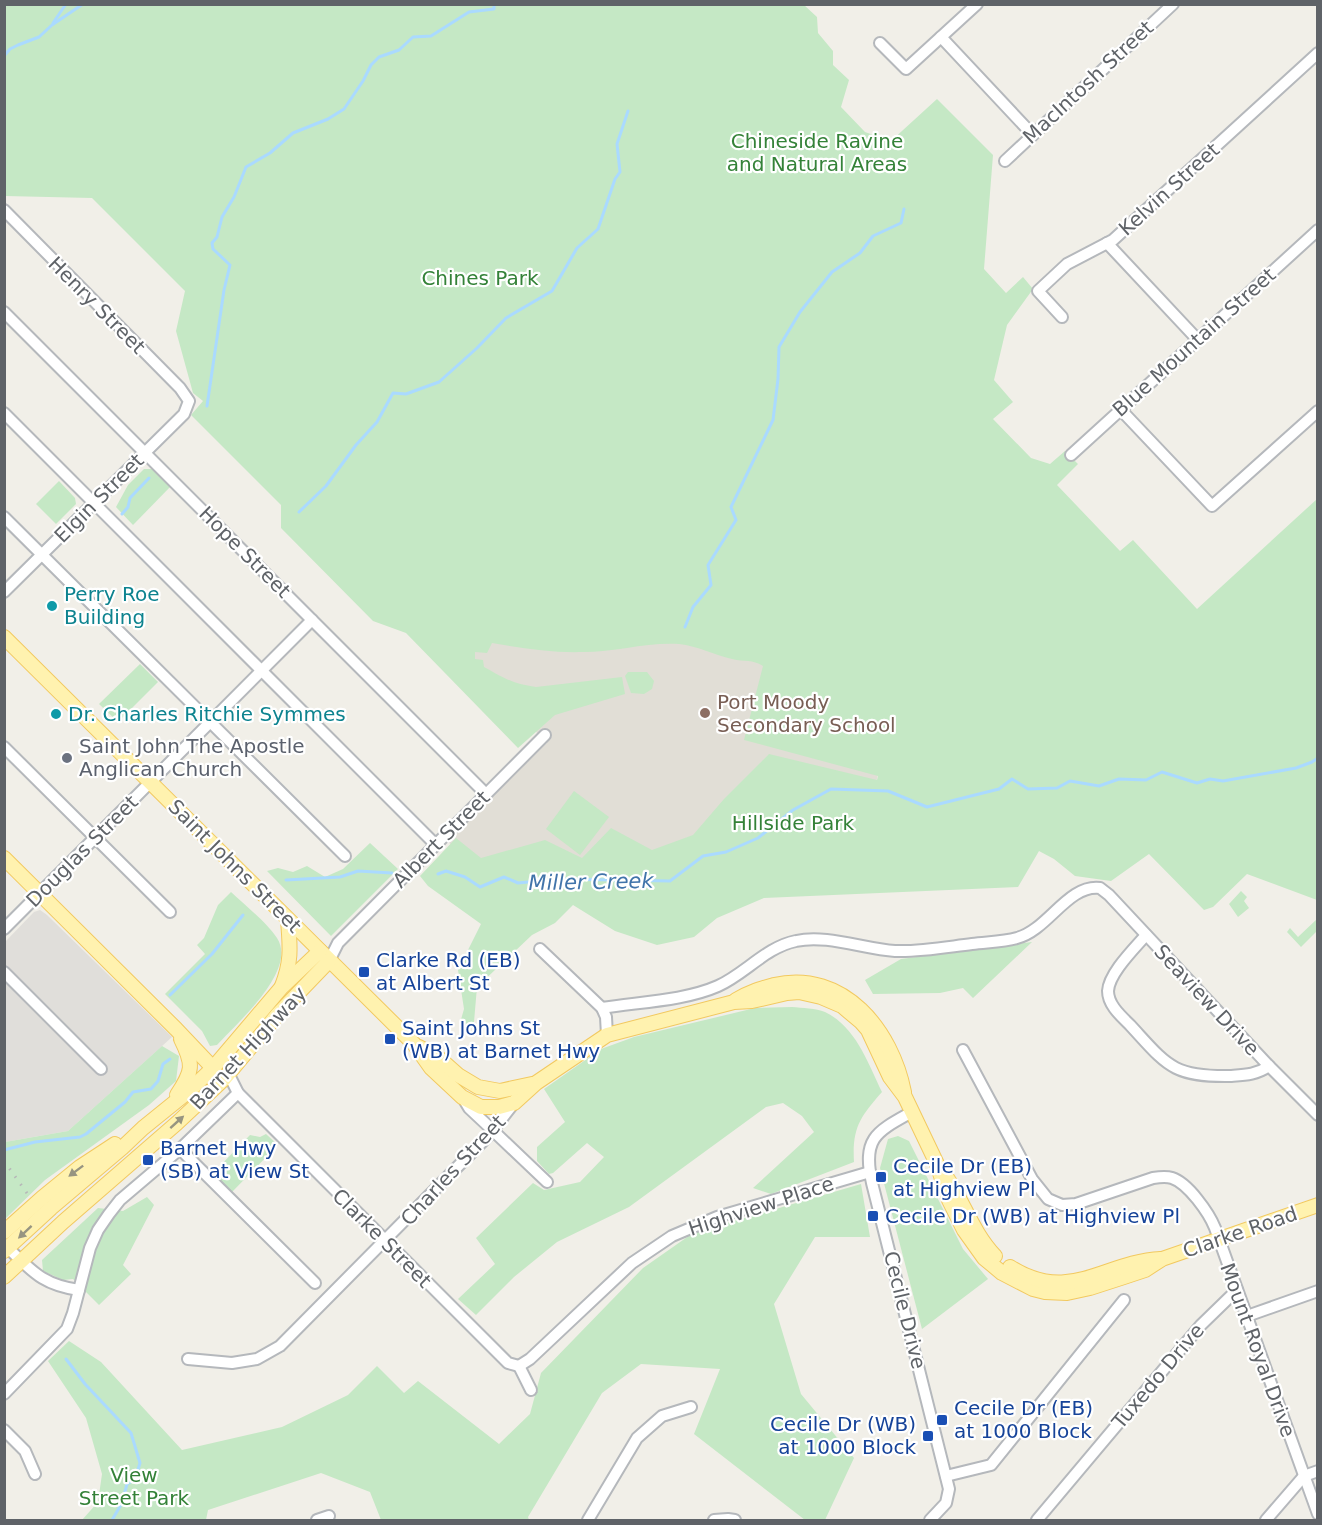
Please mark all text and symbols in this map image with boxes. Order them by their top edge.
street label: MacIntosh Street [1018,15,1158,149]
park label: Chineside Ravine and Natural Areas [727,129,907,176]
street label: Kelvin Street [1114,137,1224,240]
street label: Henry Street [44,252,151,359]
street label: Blue Mountain Street [1108,262,1281,421]
park label: Chines Park [421,266,539,290]
street label: Elgin Street [49,448,149,548]
street label: Hope Street [194,501,296,603]
place label: Perry Roe Building [64,582,159,629]
marker: Perry Roe Building [45,599,59,613]
place label: Port Moody Secondary School [717,690,896,737]
place label: Dr. Charles Ritchie Symmes [68,702,346,726]
marker: Port Moody Secondary School [698,706,712,720]
marker: Dr. Charles Ritchie Symmes [49,707,63,721]
place label: Saint John The Apostle Anglican Church [79,734,305,781]
marker: Saint John The Apostle Anglican Church [60,751,74,765]
street label: Albert Street [387,785,495,893]
street label: Douglas Street [21,790,143,912]
street label: Saint Johns Street [163,794,307,938]
park label: Hillside Park [732,811,855,835]
water label: Miller Creek [528,869,655,895]
street label: Seaview Drive [1149,940,1265,1060]
place label: Clarke Rd (EB) at Albert St [376,948,520,995]
marker: Clarke Rd (EB) at Albert St [357,965,371,979]
street label: Barnet Highway [185,981,311,1114]
place label: Saint Johns St (WB) at Barnet Hwy [402,1016,600,1063]
marker: Saint Johns St (WB) at Barnet Hwy [383,1032,397,1046]
street label: Charles Street [396,1110,510,1230]
one-way arrow [169,1116,184,1129]
place label: Barnet Hwy (SB) at View St [160,1136,309,1183]
marker: Barnet Hwy (SB) at View St [141,1153,155,1167]
place label: Cecile Dr (EB) at Highview Pl [893,1154,1035,1201]
one-way arrow [68,1165,84,1177]
marker: Cecile Dr (EB) at Highview Pl [874,1170,888,1184]
street label: Highview Place [685,1171,837,1241]
street label: Clarke Street [327,1183,437,1293]
street label: Clarke Road [1179,1201,1301,1263]
place label: Cecile Dr (WB) at Highview Pl [885,1204,1180,1228]
marker: Cecile Dr (WB) at Highview Pl [866,1209,880,1223]
one-way arrow [18,1225,33,1239]
street label: Cecile Drive [879,1249,931,1371]
street label: Mount Royal Drive [1215,1260,1301,1440]
street label: Tuxedo Drive [1106,1318,1209,1434]
place label: Cecile Dr (EB) at 1000 Block [954,1396,1093,1443]
place label: Cecile Dr (WB) at 1000 Block [770,1412,916,1459]
marker: Cecile Dr (EB) at 1000 Block [935,1413,949,1427]
marker: Cecile Dr (WB) at 1000 Block [921,1429,935,1443]
park label: View Street Park [79,1463,190,1510]

